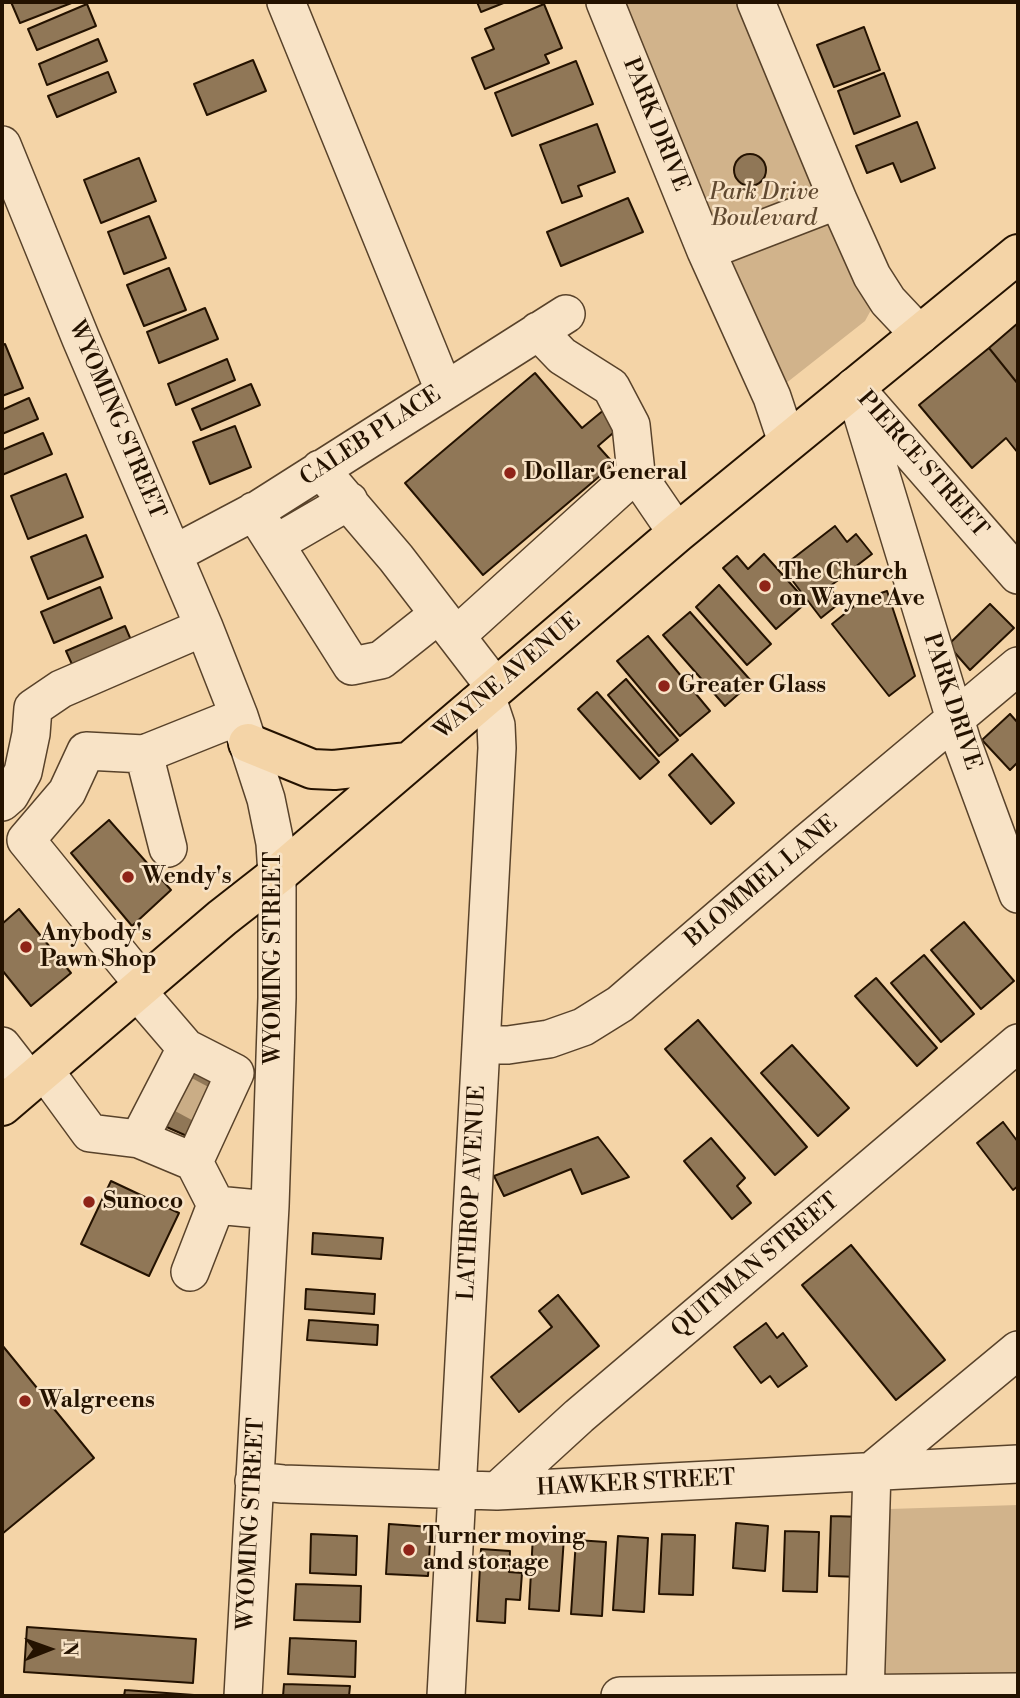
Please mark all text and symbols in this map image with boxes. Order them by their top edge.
street label: PARK DRIVE [616,54,694,196]
park label: Park Drive Boulevard [710,179,818,233]
street label: WYOMING STREET [62,317,170,523]
street label: CALEB PLACE [295,381,447,493]
street label: PIERCE STREET [851,386,993,544]
place label: Dollar General [524,459,687,487]
marker: Dollar General [502,465,518,481]
place label: The Church on Wayne Ave [779,559,925,613]
marker: The Church on Wayne Ave [757,578,773,594]
street label: WAYNE AVENUE [429,608,587,746]
street label: PARK DRIVE [916,630,986,774]
place label: Greater Glass [678,672,826,700]
marker: Greater Glass [656,678,672,694]
street label: BLOMMEL LANE [680,810,844,954]
street label: WYOMING STREET [260,852,288,1064]
place label: Wendy's [142,863,231,891]
marker: Wendy's [120,869,136,885]
place label: Anybody's Pawn Shop [40,920,157,974]
marker: Anybody's Pawn Shop [18,939,34,955]
street label: LATHROP AVENUE [454,1085,492,1301]
place label: Sunoco [103,1188,183,1216]
street label: QUITMAN STREET [667,1188,845,1344]
marker: Sunoco [81,1194,97,1210]
place label: Walgreens [39,1387,155,1415]
marker: Walgreens [17,1393,33,1409]
street label: WYOMING STREET [233,1417,271,1631]
street label: HAWKER STREET [536,1465,736,1503]
place label: Turner moving and storage [423,1523,585,1577]
marker: Turner moving and storage [401,1542,417,1558]
north arrow [14,1614,84,1684]
text: N [58,1641,82,1656]

